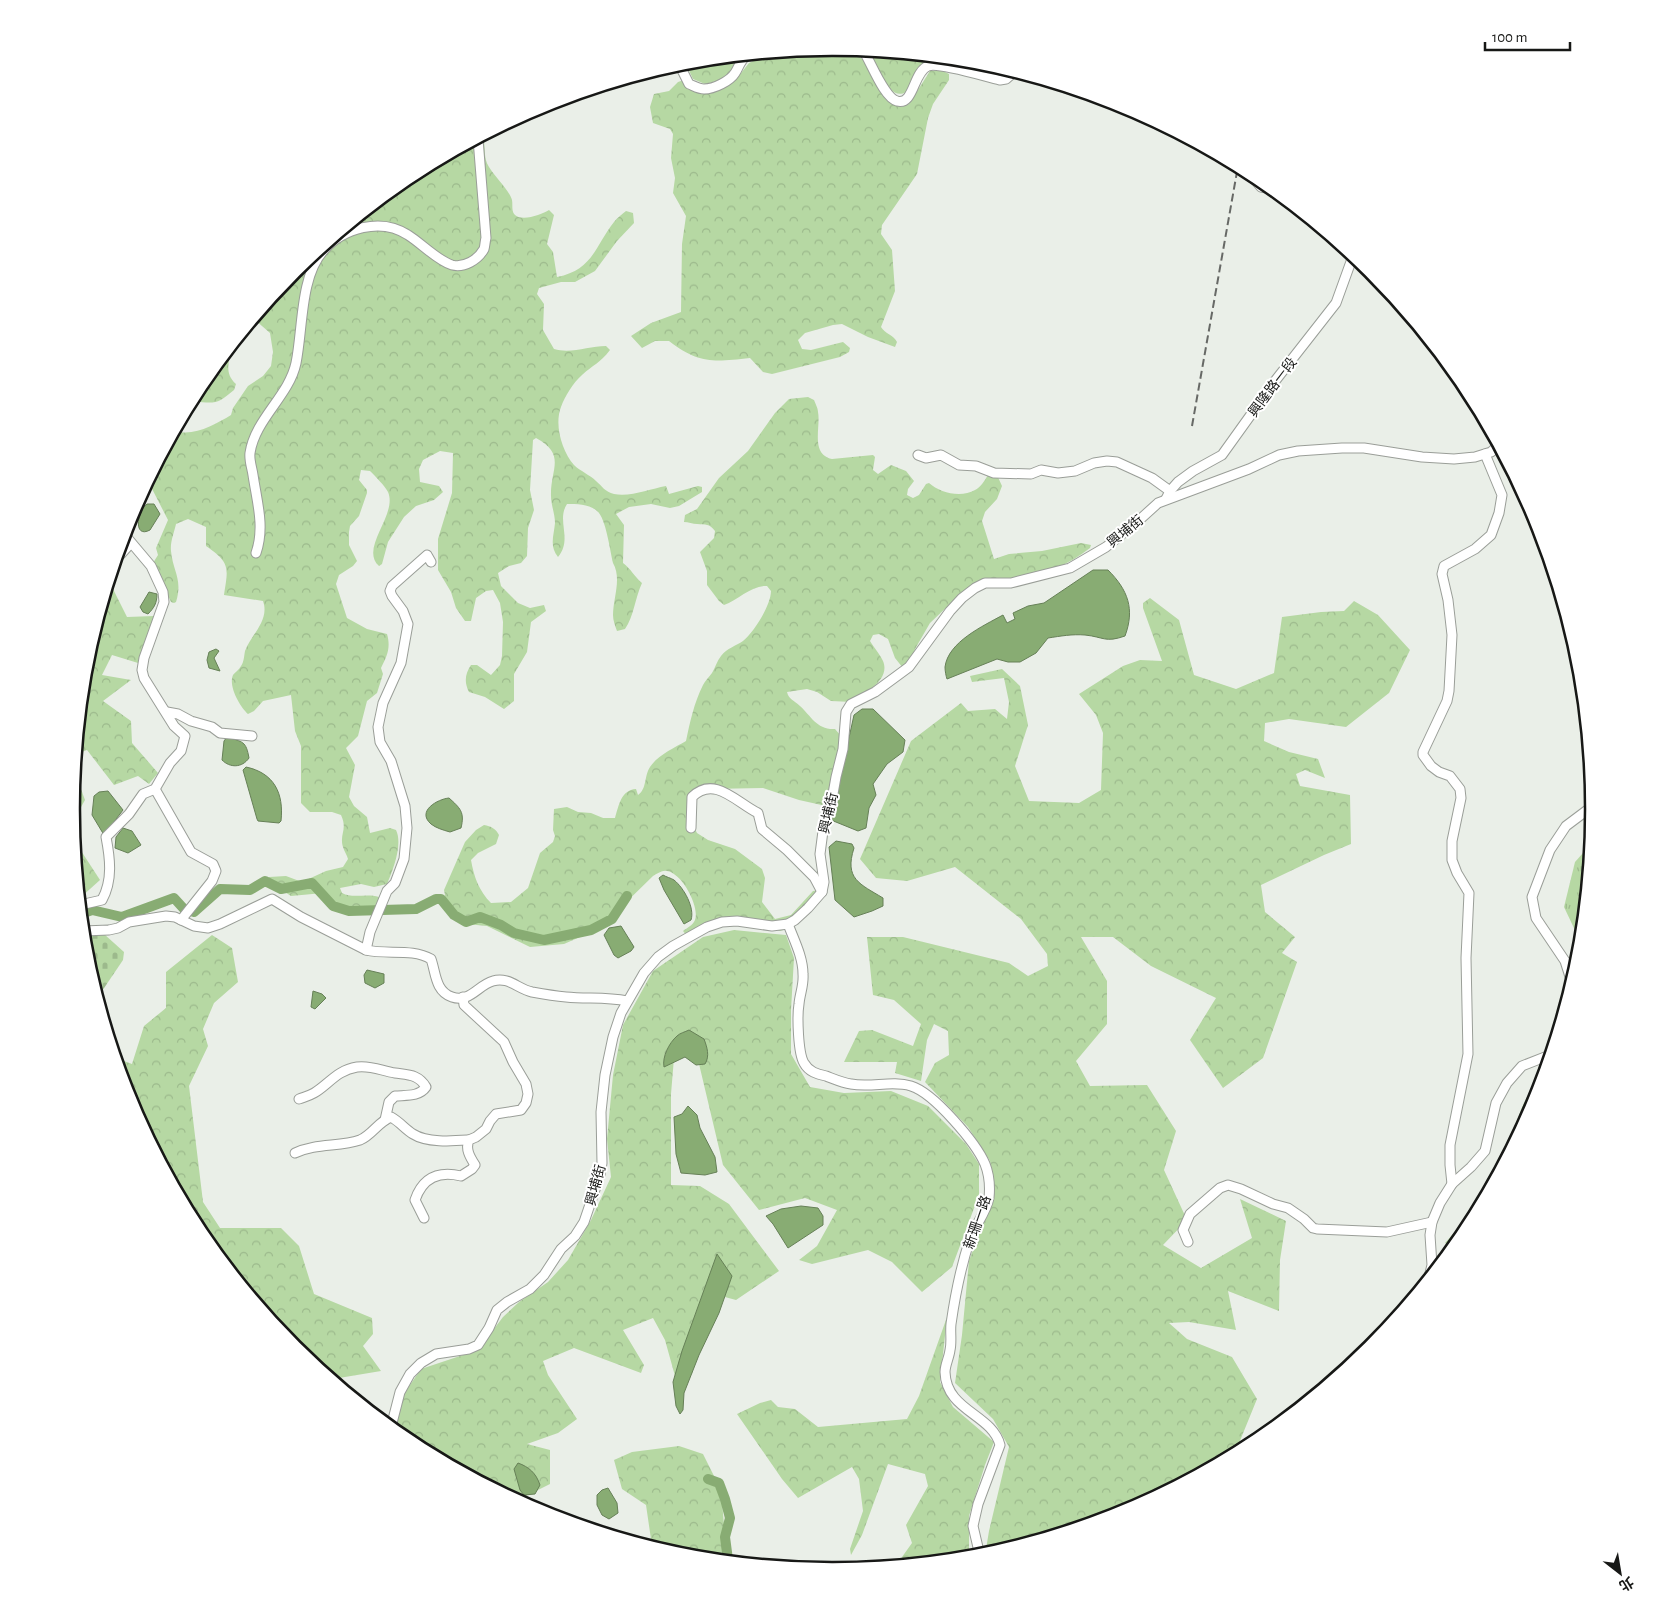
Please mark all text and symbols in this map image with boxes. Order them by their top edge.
scale bar [1485,20,1570,52]
text: 100 m [1492,30,1527,45]
street label: 興隆路一段 [1245,355,1299,420]
street label: 興埔街 [1104,512,1146,550]
street label: 興埔街 [815,791,841,835]
street label: 興埔街 [582,1163,608,1207]
street label: 新珊一路 [961,1193,994,1251]
north arrow [1595,1548,1645,1598]
text: 北 [1617,1574,1636,1594]

